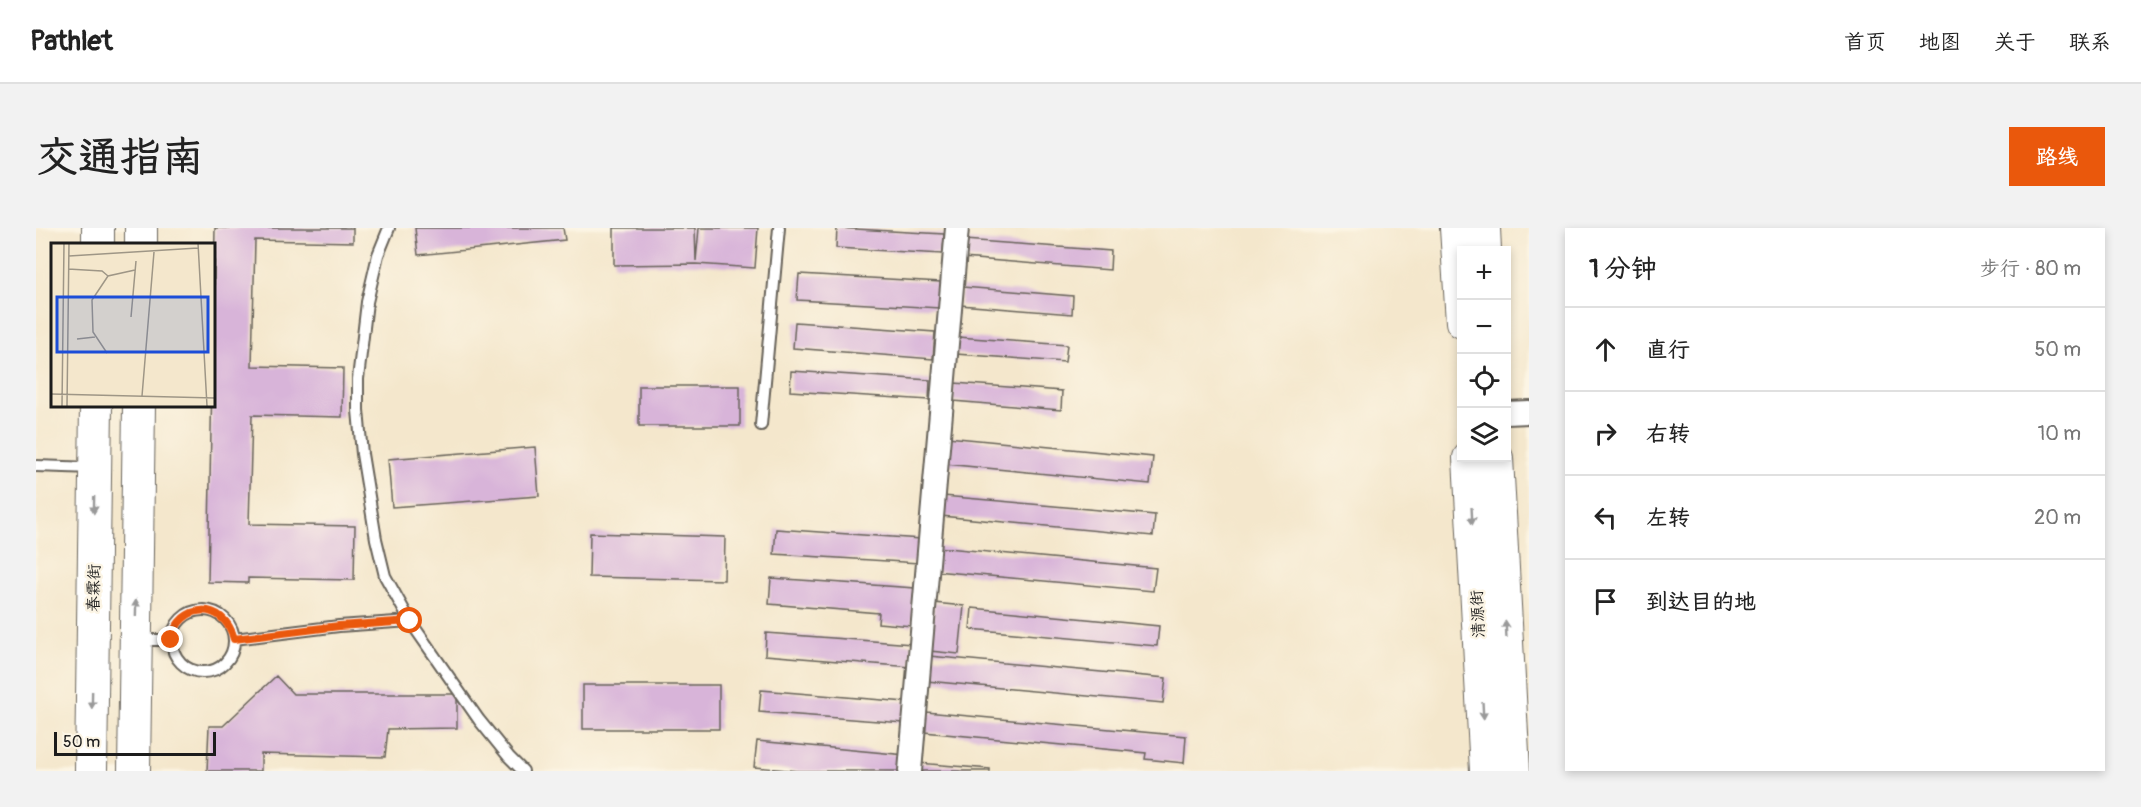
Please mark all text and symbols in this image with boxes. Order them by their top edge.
text: Pathlet [30,24,113,59]
text: 首页 [1844,29,1886,56]
text: 地图 [1919,29,1961,56]
text: 关于 [1994,29,2036,56]
text: 联系 [2069,29,2111,56]
button: 路线 [2009,127,2105,186]
text: 交通指南 [36,132,204,184]
inset map [51,243,214,406]
map controls [1457,246,1511,462]
button: + [1457,246,1511,300]
text: 1 分钟 [1589,253,1657,285]
text: 步行 · 80 m [1980,256,2081,281]
button: − [1457,300,1511,354]
icon: ahead [1589,333,1622,366]
text: 直行 [1646,336,1690,364]
text: 50 m [2034,337,2081,362]
button: locate [1457,354,1511,408]
button: layers [1457,408,1511,462]
icon: right [1589,417,1622,450]
text: 右转 [1646,420,1690,448]
text: 10 m [2037,421,2081,446]
one-way arrow [89,496,99,515]
icon: left [1589,501,1622,534]
text: 左转 [1646,504,1690,532]
text: 20 m [2034,505,2081,530]
one-way arrow [1467,506,1477,525]
street label: 春霖街 [84,564,104,612]
icon: arrive [1589,585,1622,618]
text: 到达目的地 [1646,588,1756,616]
street label: 清源街 [1467,589,1489,638]
one-way arrow [131,598,141,617]
route start [396,607,422,633]
one-way arrow [1501,619,1510,638]
route end [157,626,183,652]
one-way arrow [87,691,96,710]
one-way arrow [1478,701,1487,720]
scale bar [54,729,216,756]
text: 50 m [63,732,100,752]

